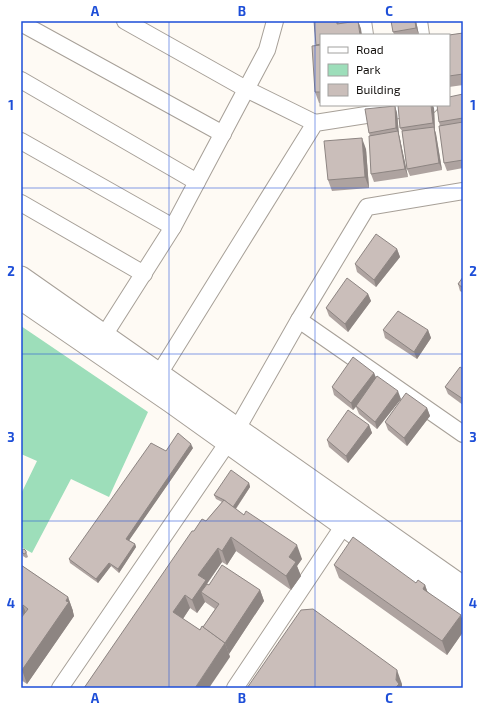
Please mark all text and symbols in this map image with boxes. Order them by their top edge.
text: A [91,3,100,19]
text: B [238,3,246,19]
text: C [385,3,393,19]
legend [320,34,450,106]
text: Road [356,42,384,56]
text: Park [356,62,381,76]
text: Building [356,82,401,96]
text: 1 [8,97,14,113]
text: 1 [470,97,476,113]
text: 2 [7,263,15,279]
text: 2 [469,263,477,279]
text: 3 [7,429,15,445]
text: 3 [469,429,477,445]
text: 4 [7,595,15,611]
text: 4 [469,595,477,611]
text: A [91,690,100,706]
text: B [238,690,246,706]
text: C [385,690,393,706]

